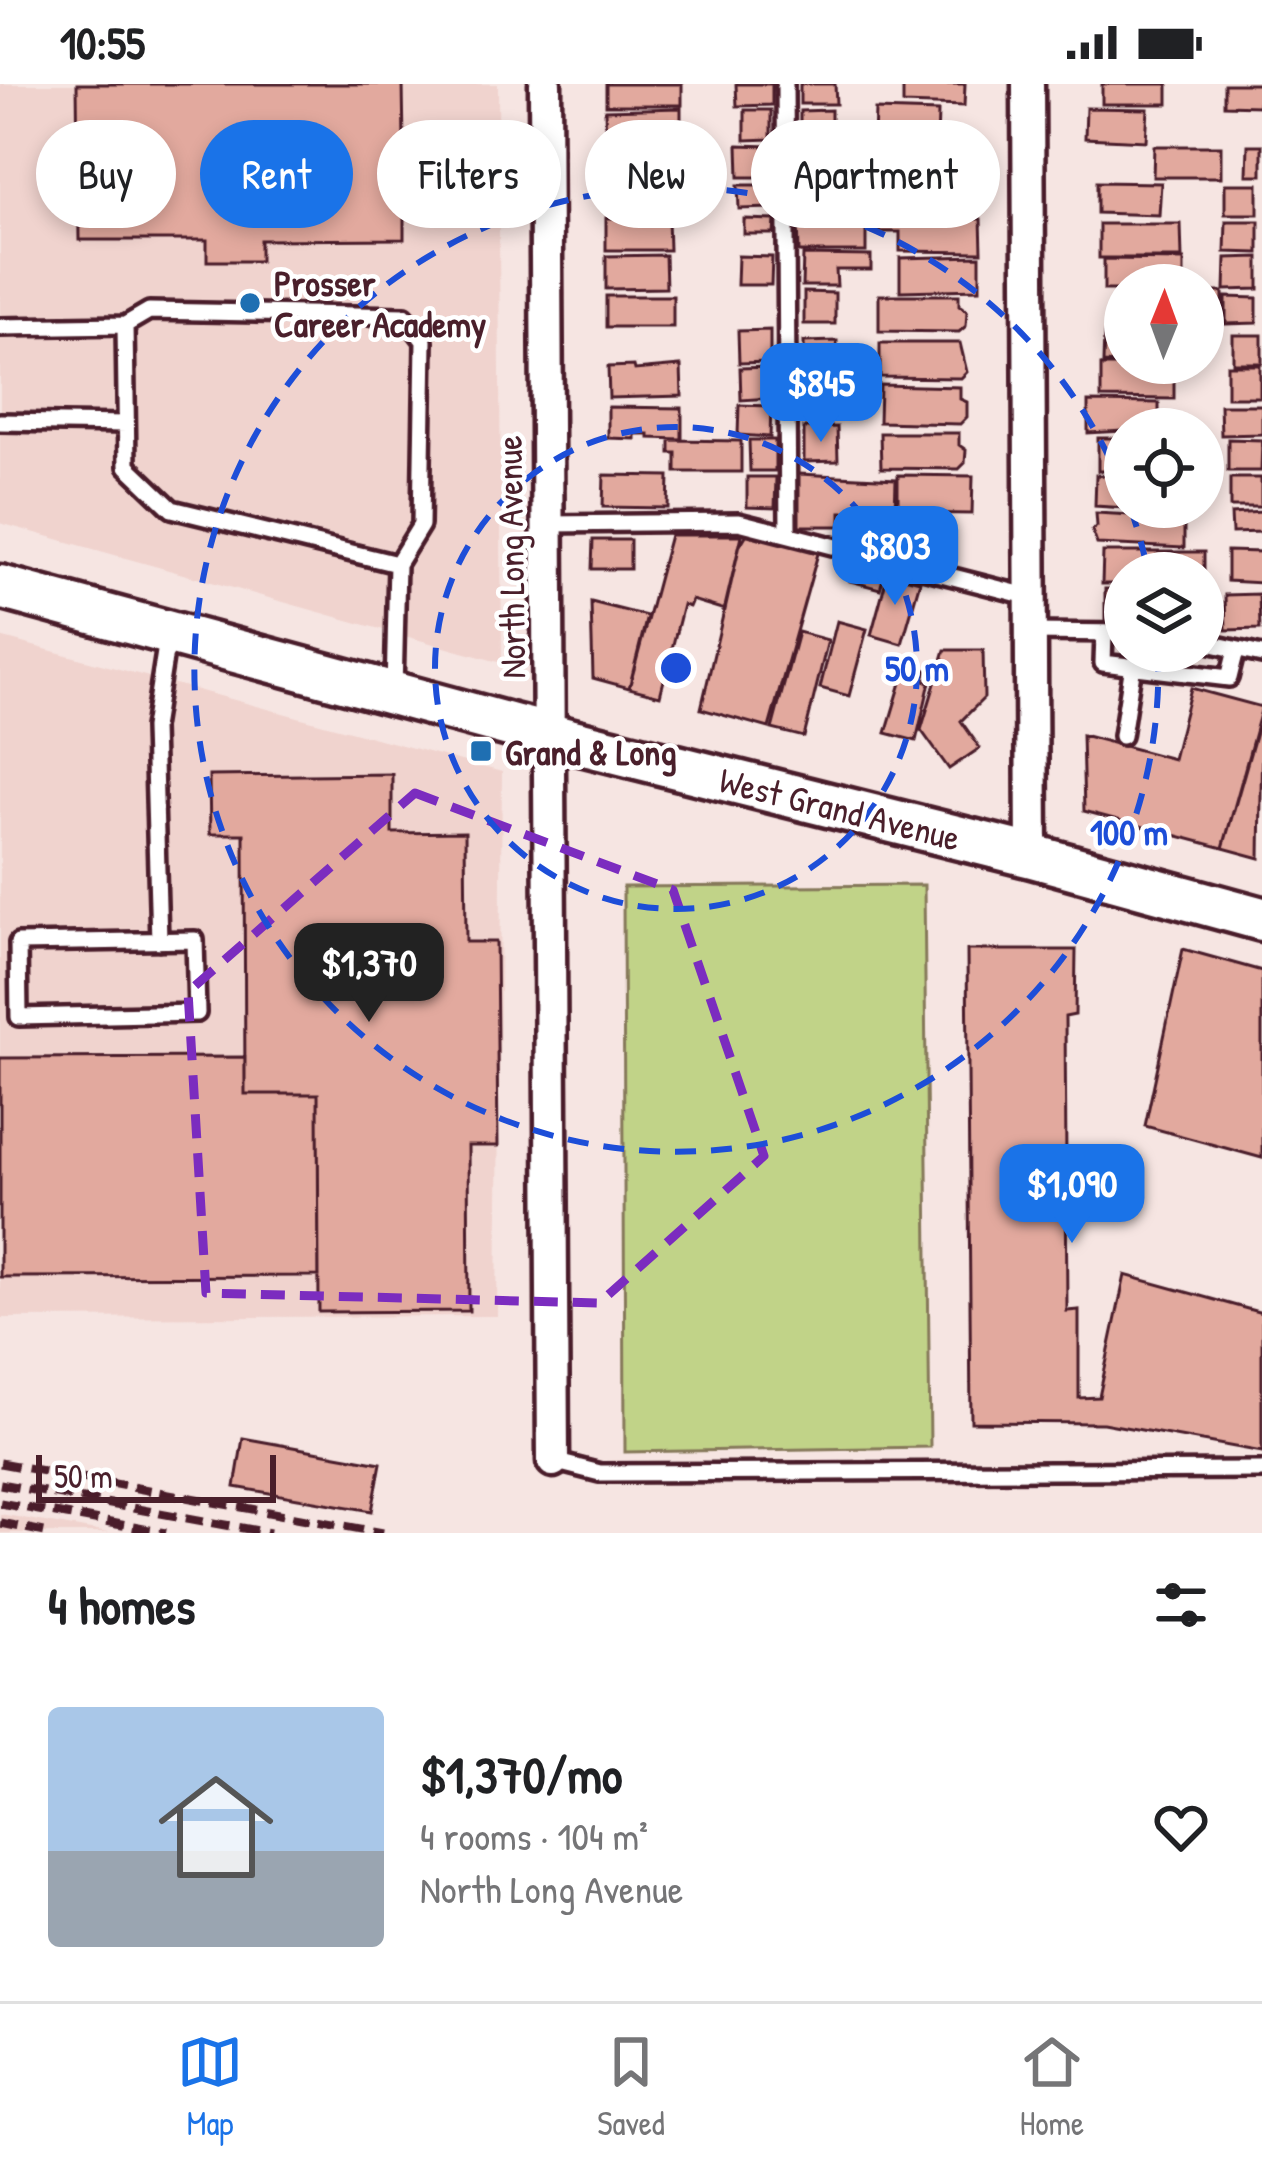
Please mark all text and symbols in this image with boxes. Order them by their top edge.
text: 10:55 [60,12,145,73]
chip: Buy [36,120,176,228]
chip: Rent [200,120,353,228]
chip: Filters [377,120,561,228]
chip: New [585,120,727,228]
chip: Apartment [751,120,1000,228]
place label: Prosser Career Academy [274,258,486,349]
north arrow [1104,264,1224,384]
map controls [1104,264,1224,672]
marker: Prosser Career Academy [237,290,263,316]
pin: $845 [750,343,892,445]
text: $845 [787,355,855,408]
button: locate [1104,408,1224,528]
street label: North Long Avenue [483,435,537,679]
pin: $803 [824,506,966,608]
text: $803 [859,518,931,571]
button: layers [1104,552,1224,672]
text: 50 m [885,643,949,692]
centre of rings [655,647,697,689]
place label: Grand & Long [505,727,676,777]
marker: Grand & Long [468,738,494,764]
street label: West Grand Avenue [715,754,965,862]
text: 100 m [1090,807,1168,856]
pin: $1,370 [271,923,467,1025]
text: $1,370 [321,935,417,988]
pin: $1,090 [974,1144,1170,1246]
text: $1,090 [1026,1156,1118,1209]
scale bar [36,1449,276,1502]
text: 50 m [54,1454,113,1498]
text: 4 homes [48,1571,195,1640]
icon: filters [1148,1572,1214,1638]
text: $1,370/mo [420,1740,622,1809]
icon: home [144,1755,288,1899]
icon: heart [1148,1794,1214,1860]
text: 4 rooms · 104 m² [420,1809,648,1862]
text: North Long Avenue [420,1862,683,1915]
tab: Map [177,2029,243,2145]
tab: Saved [597,2029,665,2145]
tab: Home [1019,2029,1085,2145]

